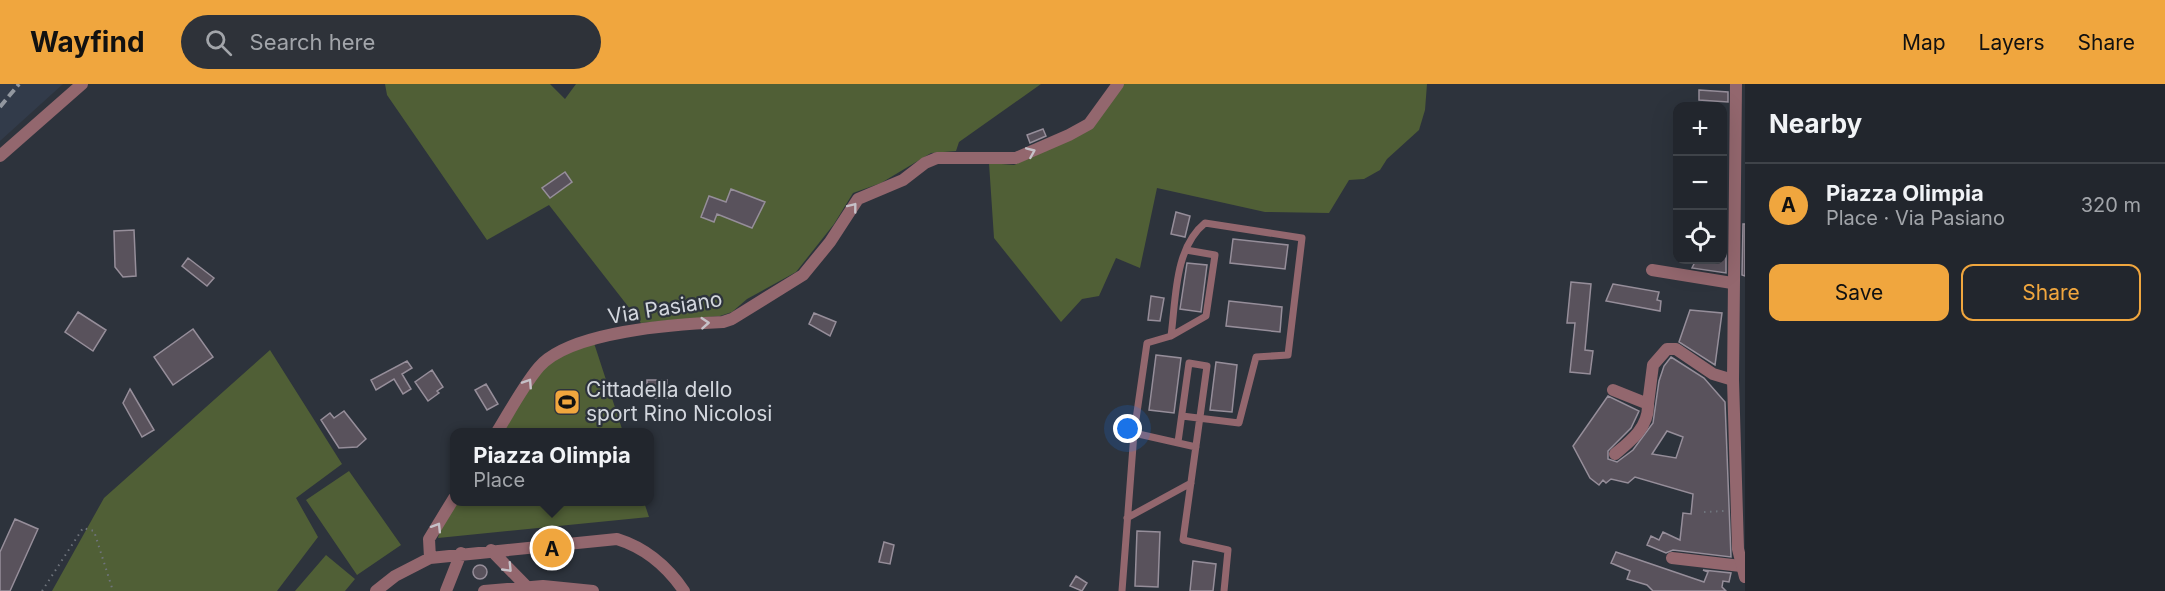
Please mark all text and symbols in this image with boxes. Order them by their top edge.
search box [181,15,601,69]
text: Wayfind [30,25,145,59]
icon: search [202,26,235,59]
text: Search here [250,29,375,55]
text: Map [1902,30,1946,55]
text: Layers [1979,30,2045,55]
text: Share [2078,30,2135,55]
map controls [1673,102,1727,264]
button: + [1673,102,1727,156]
text: Nearby [1769,108,1862,139]
one-way arrow [1025,147,1036,159]
button: − [1673,156,1727,210]
text: Piazza Olimpia [1826,180,1984,206]
text: A [1781,193,1796,217]
text: 320 m [2081,193,2141,217]
one-way arrow [845,203,856,214]
text: Place · Via Pasiano [1826,206,2005,230]
button: locate [1673,210,1727,264]
button: Save [1769,264,1949,321]
button: Share [1961,264,2141,321]
street label: Via Pasiano [606,286,724,329]
one-way arrow [701,317,710,330]
place label: Cittadella dello sport Rino Nicolosi [586,377,772,426]
one-way arrow [521,379,532,390]
sports icon: Cittadella dello sport Rino Nicolosi [552,387,582,417]
your location [1113,414,1142,443]
popup [450,428,654,506]
text: Piazza Olimpia [473,442,631,468]
text: Place [473,468,525,492]
one-way arrow [429,522,440,533]
pin: A [532,526,572,570]
one-way arrow [501,561,512,572]

